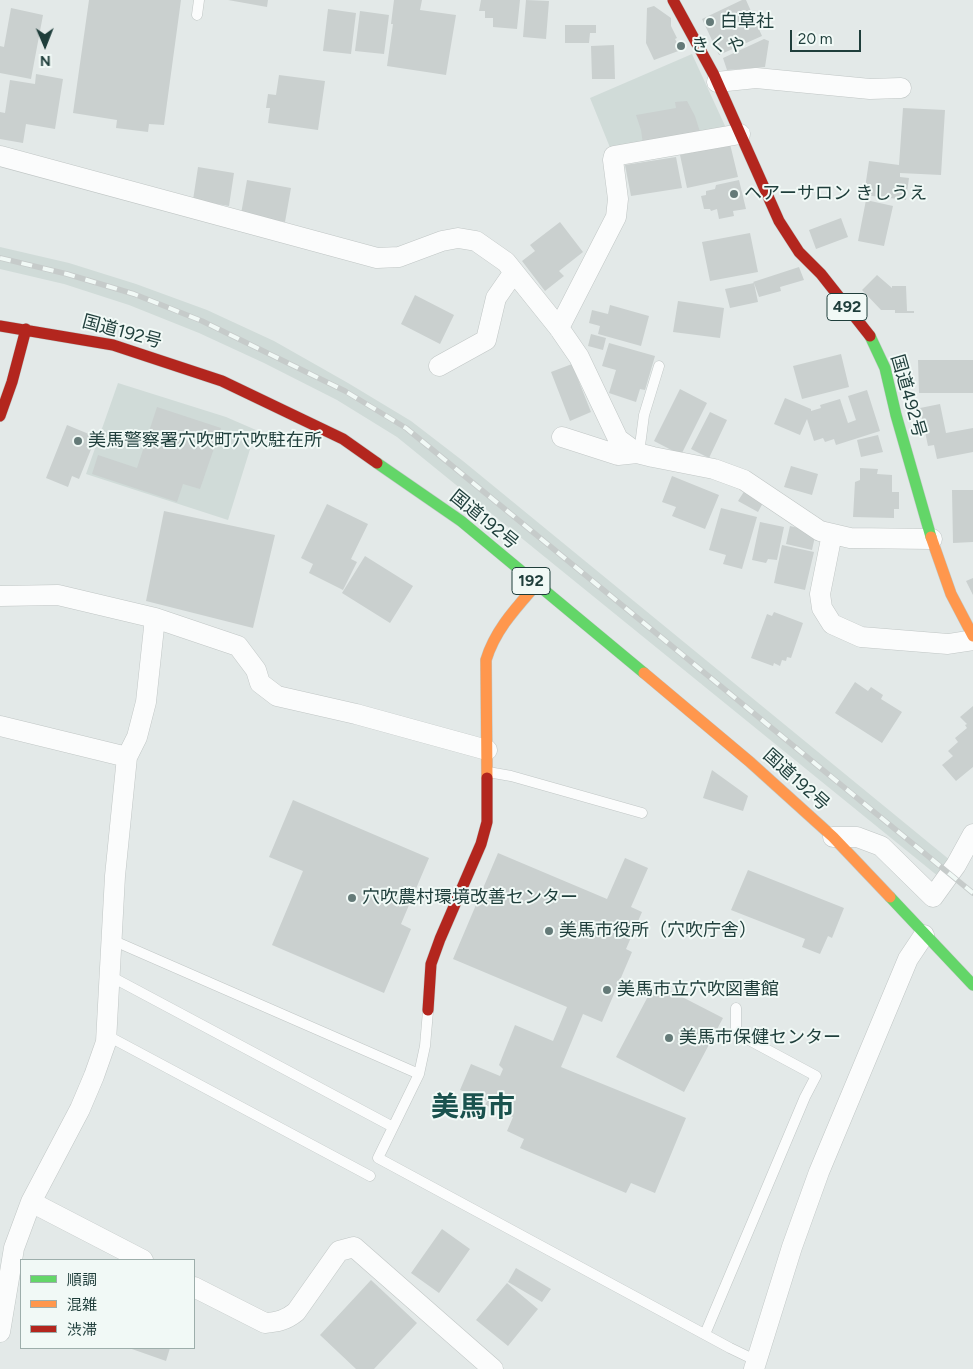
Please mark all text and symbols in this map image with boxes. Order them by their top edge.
place label: 白草社 [720,11,774,33]
marker: 白草社 [704,16,716,28]
north arrow [20,20,70,70]
scale bar [793,20,864,52]
text: 20 m [798,30,832,48]
place label: きくや [691,35,745,57]
marker: きくや [675,40,687,52]
text: N [40,52,51,69]
place label: ヘアーサロン きしうえ [744,183,927,205]
marker: ヘアーサロン きしうえ [728,188,740,200]
road number: 492 [827,294,867,320]
street label: 国道192号 [80,311,164,353]
street label: 国道492号 [886,352,930,440]
place label: 美馬警察署穴吹町穴吹駐在所 [88,430,322,452]
marker: 美馬警察署穴吹町穴吹駐在所 [72,435,84,447]
street label: 国道192号 [445,486,523,554]
road number: 192 [512,568,550,594]
street label: 国道192号 [758,745,834,815]
place label: 穴吹農村環境改善センター [362,887,578,909]
marker: 穴吹農村環境改善センター [346,892,358,904]
place label: 美馬市役所（穴吹庁舎） [559,920,757,942]
marker: 美馬市役所（穴吹庁舎） [543,925,555,937]
place label: 美馬市立穴吹図書館 [617,979,779,1001]
marker: 美馬市立穴吹図書館 [601,984,613,996]
place label: 美馬市保健センター [679,1027,841,1049]
marker: 美馬市保健センター [663,1032,675,1044]
district label: 美馬市 [431,1091,515,1125]
legend [20,1259,195,1349]
text: 順調 [67,1271,97,1289]
text: 混雑 [67,1296,97,1314]
text: 渋滞 [67,1321,97,1339]

